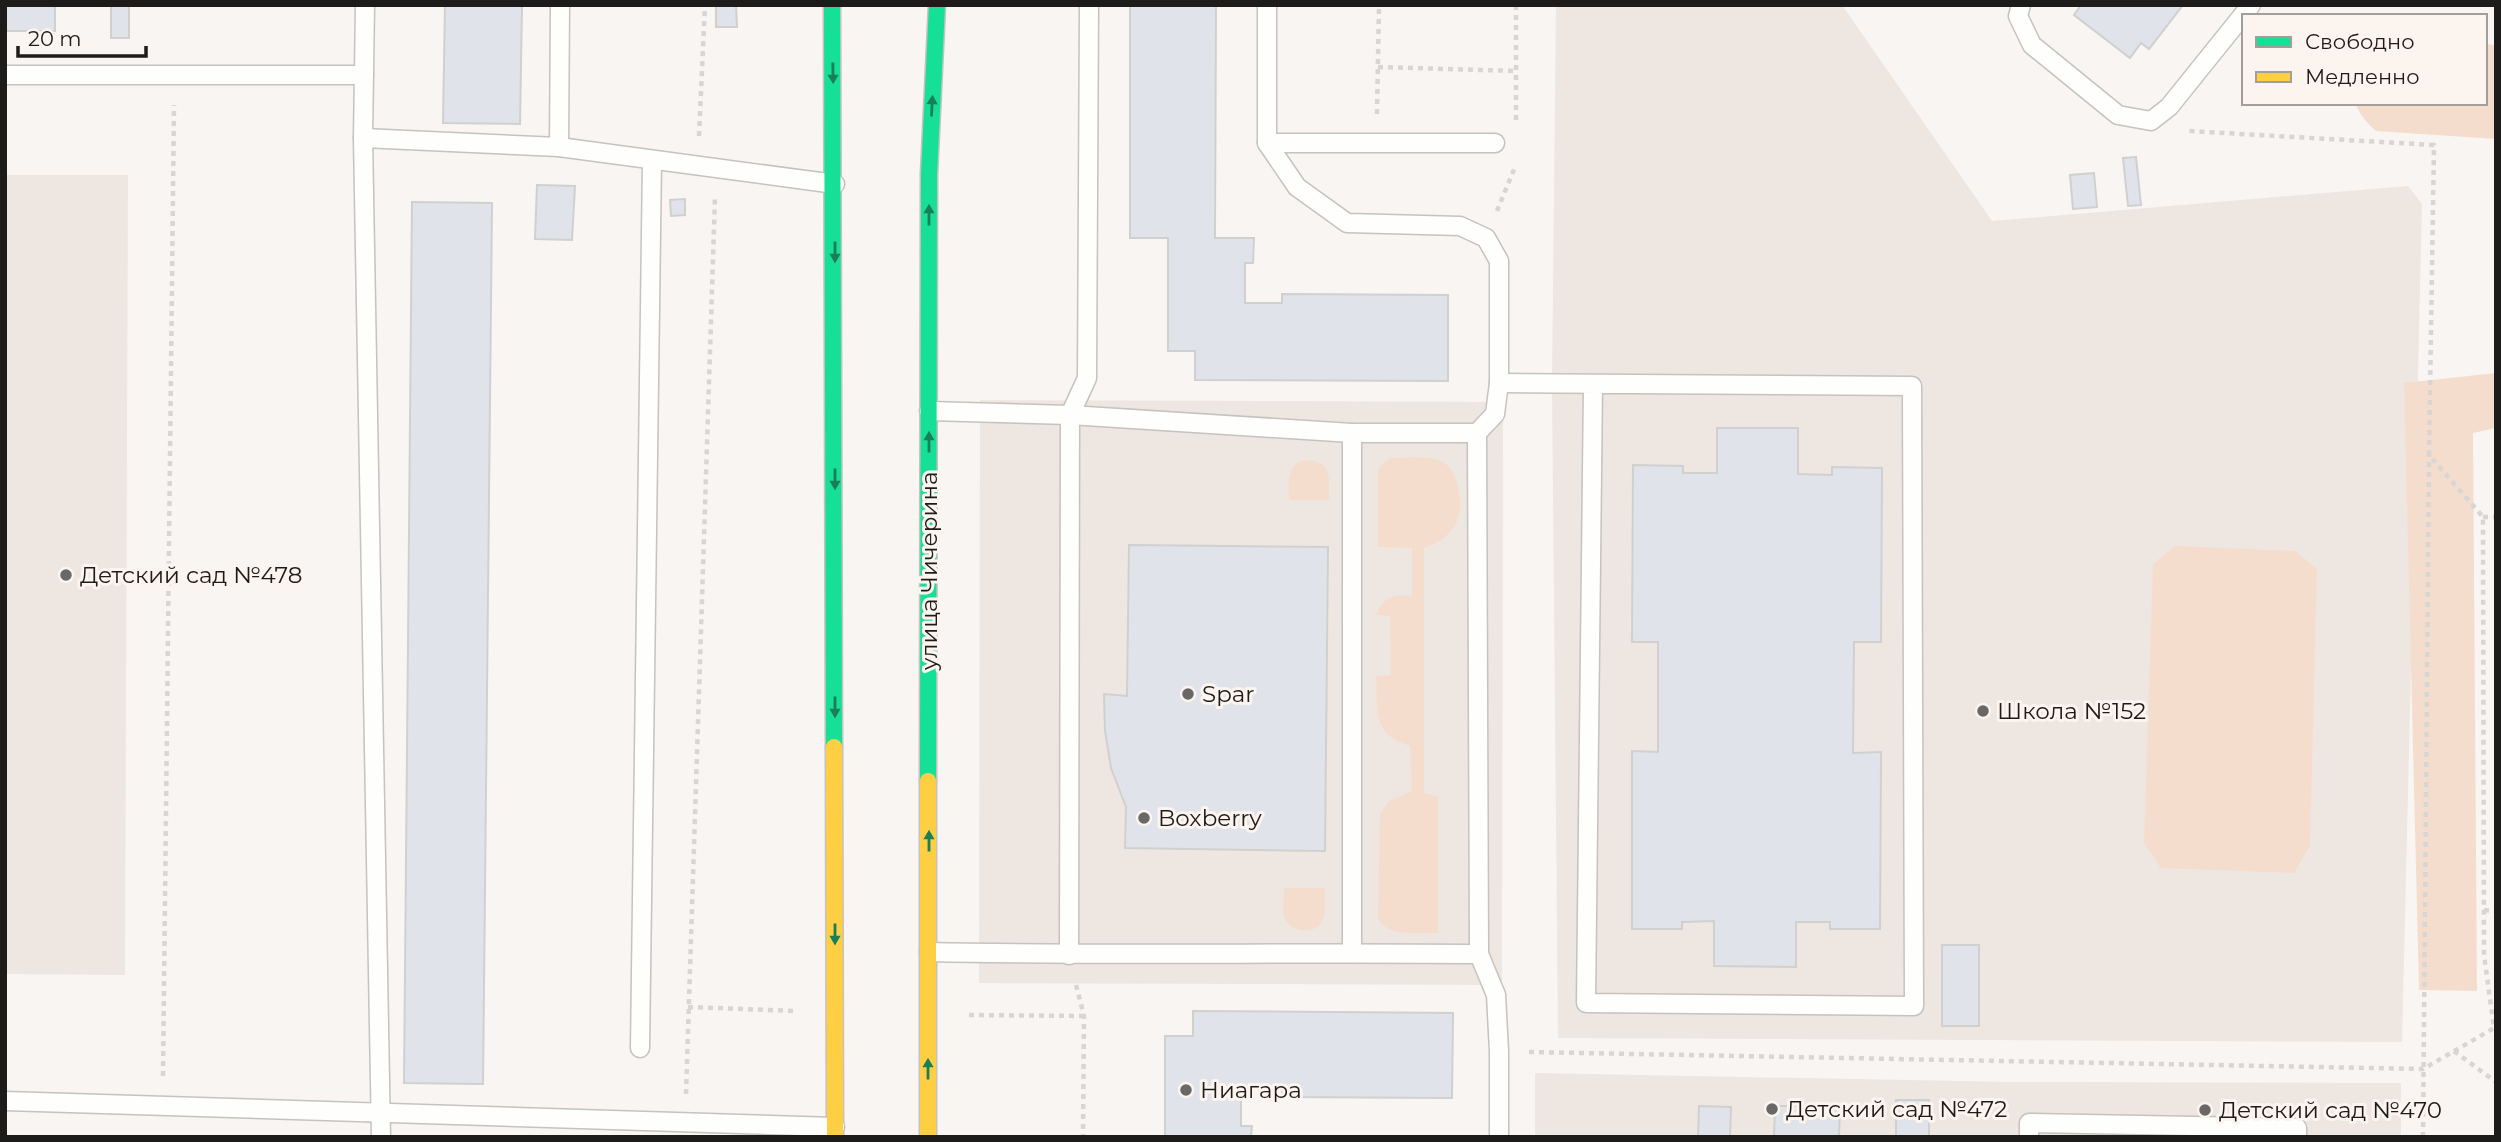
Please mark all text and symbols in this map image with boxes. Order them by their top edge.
scale bar [18,14,145,58]
legend [2242,14,2487,105]
text: 20 m [28,26,82,51]
text: Свободно [2305,29,2415,54]
one-way arrow [827,63,839,85]
text: Медленно [2305,64,2420,89]
one-way arrow [927,95,938,117]
one-way arrow [923,203,935,225]
one-way arrow [829,241,841,263]
one-way arrow [923,431,935,453]
one-way arrow [829,469,841,491]
street label: улица Чичерина [915,472,943,671]
place label: Детский сад №478 [80,561,302,589]
marker: Детский сад №478 [58,567,74,583]
place label: Spar [1202,680,1254,708]
marker: Spar [1180,686,1196,702]
one-way arrow [829,696,841,718]
place label: Школа №152 [1997,697,2146,725]
marker: Школа №152 [1975,703,1991,719]
place label: Boxberry [1158,804,1262,832]
marker: Boxberry [1136,810,1152,826]
one-way arrow [923,830,935,852]
one-way arrow [829,924,841,946]
one-way arrow [922,1057,934,1079]
place label: Ниагара [1200,1076,1302,1104]
marker: Ниагара [1178,1082,1194,1098]
place label: Детский сад №472 [1786,1095,2007,1123]
place label: Детский сад №470 [2219,1096,2442,1124]
marker: Детский сад №472 [1764,1101,1780,1117]
marker: Детский сад №470 [2197,1102,2213,1118]

